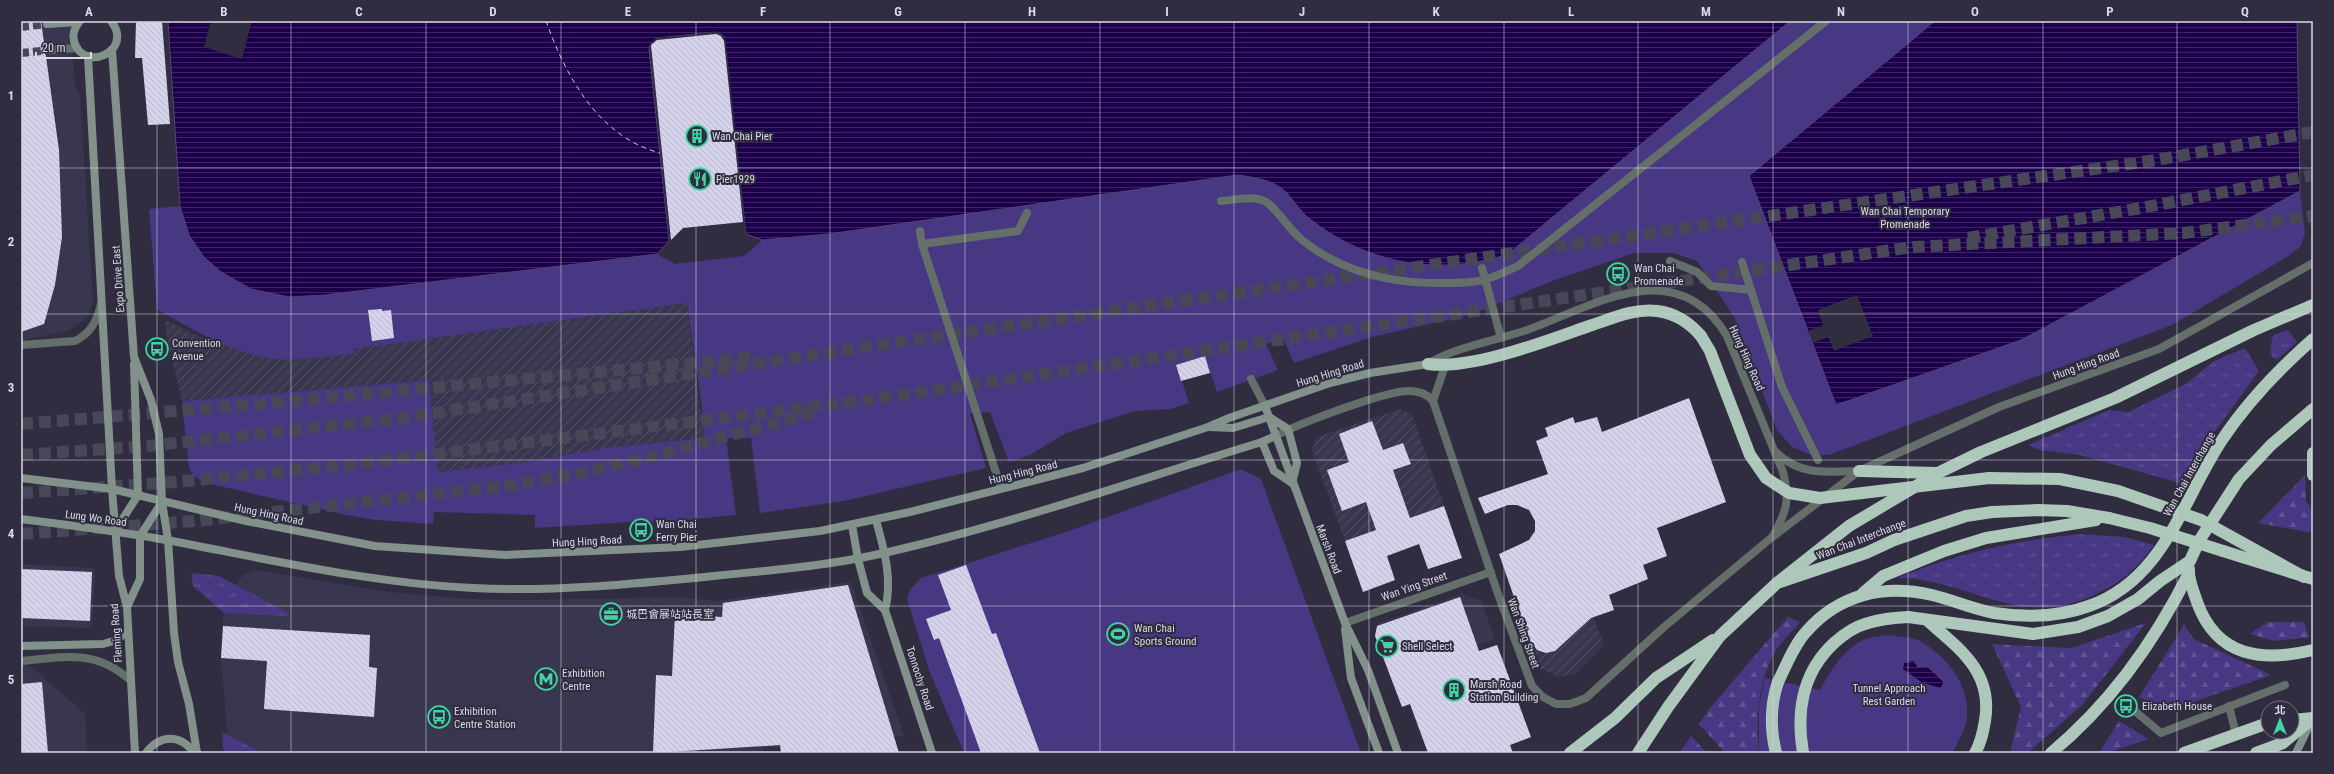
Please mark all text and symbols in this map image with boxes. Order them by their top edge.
text: A [85,4,93,19]
text: B [220,4,228,19]
text: C [355,4,363,19]
text: D [489,4,497,19]
text: E [625,4,632,19]
text: F [760,4,766,19]
text: G [894,4,902,19]
text: H [1028,4,1036,19]
text: I [1165,4,1169,19]
text: J [1299,4,1305,19]
text: K [1432,4,1440,19]
text: L [1568,4,1574,19]
text: M [1701,4,1711,19]
text: N [1837,4,1845,19]
text: O [1971,4,1979,19]
text: P [2106,4,2114,19]
text: Q [2241,4,2249,19]
scale bar [36,34,91,60]
text: 20 m [42,41,66,55]
text: 1 [8,88,14,103]
building icon: Wan Chai Pier [684,123,710,149]
place label: Wan Chai Pier [712,130,773,143]
restaurant icon: Pier1929 [687,166,713,192]
place label: Pier1929 [716,173,755,186]
park label: Wan Chai Temporary Promenade [1861,205,1950,231]
text: 2 [8,234,15,249]
street label: Expo Drive East [110,245,127,313]
bus stop icon: Wan Chai Promenade [1605,261,1631,287]
place label: Wan Chai Promenade [1634,262,1684,288]
street label: Hung Hing Road [1726,324,1767,393]
bus stop icon: Convention Avenue [144,336,170,362]
place label: Convention Avenue [172,337,221,363]
street label: Hung Hing Road [2051,346,2121,383]
street label: Hung Hing Road [1295,357,1366,390]
text: 3 [8,380,14,395]
street label: Wan Chai Interchange [2161,430,2218,519]
street label: Hung Hing Road [988,458,1059,487]
street label: Hung Hing Road [233,501,305,528]
street label: Lung Wo Road [64,508,128,529]
street label: Wan Chai Interchange [1815,516,1908,562]
bus stop icon: Wan Chai Ferry Pier [628,517,654,543]
place label: Wan Chai Ferry Pier [656,518,698,544]
street label: Marsh Road [1313,523,1344,576]
text: 4 [8,526,15,541]
street label: Hung Hing Road [552,533,622,550]
street label: Wan Ying Street [1380,569,1449,604]
street label: Wan Shing Street [1505,596,1542,670]
office icon: 城巴會展站站長室 [598,601,624,627]
street label: Fleming Road [108,603,125,663]
place label: 城巴會展站站長室 [626,608,714,621]
sports icon: Wan Chai Sports Ground [1105,621,1131,647]
place label: Wan Chai Sports Ground [1134,622,1196,648]
supermarket icon: Shell Select [1374,633,1400,659]
place label: Shell Select [1402,640,1453,653]
street label: Tonnochy Road [903,645,936,712]
metro station icon: Exhibition Centre [533,666,559,692]
place label: Exhibition Centre [562,667,605,693]
text: 5 [8,672,15,687]
building icon: Marsh Road Station Building [1441,677,1467,703]
place label: Marsh Road Station Building [1470,678,1539,704]
park label: Tunnel Approach Rest Garden [1852,682,1926,708]
bus stop icon: Elizabeth House [2113,693,2139,719]
place label: Elizabeth House [2142,700,2212,713]
north arrow [2260,700,2300,740]
bus stop icon: Exhibition Centre Station [426,704,452,730]
text: 北 [2275,704,2286,717]
place label: Exhibition Centre Station [454,705,516,731]

